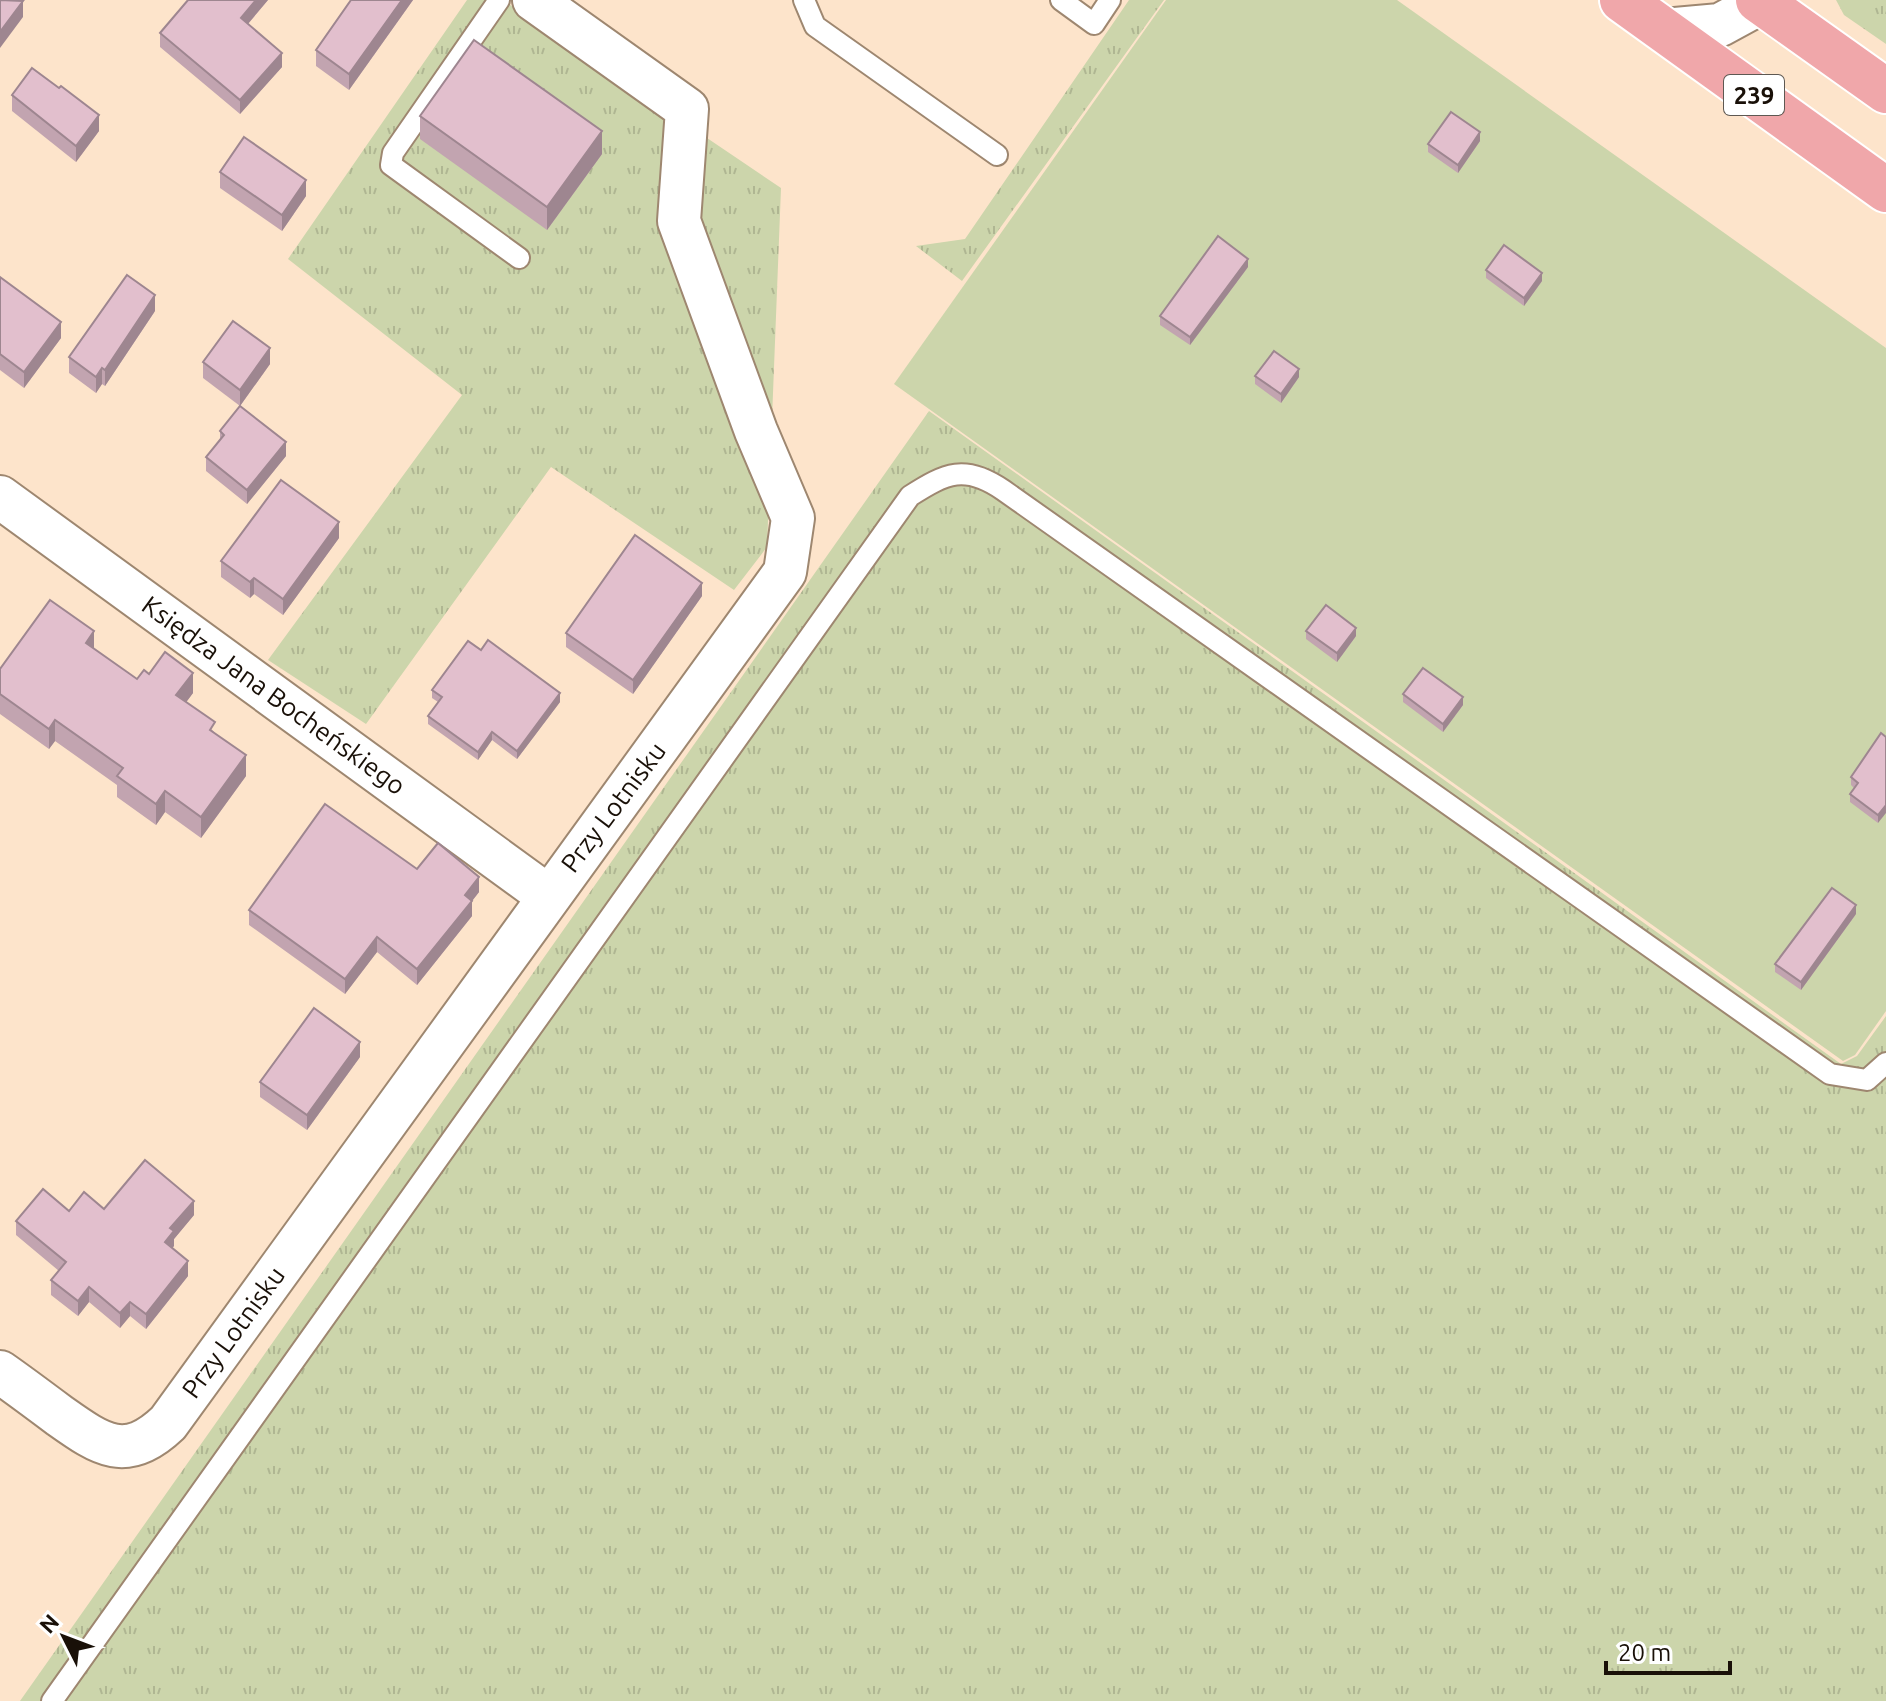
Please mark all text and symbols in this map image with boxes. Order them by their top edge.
road number: 239 [1724,75,1784,115]
street label: Księdza Jana Bocheńskiego [137,590,411,800]
street label: Przy Lotnisku [555,736,671,878]
street label: Przy Lotnisku [176,1261,290,1403]
north arrow [24,1597,104,1677]
text: N [34,1609,64,1638]
scale bar [1606,1625,1730,1675]
text: 20 m [1618,1639,1671,1666]

